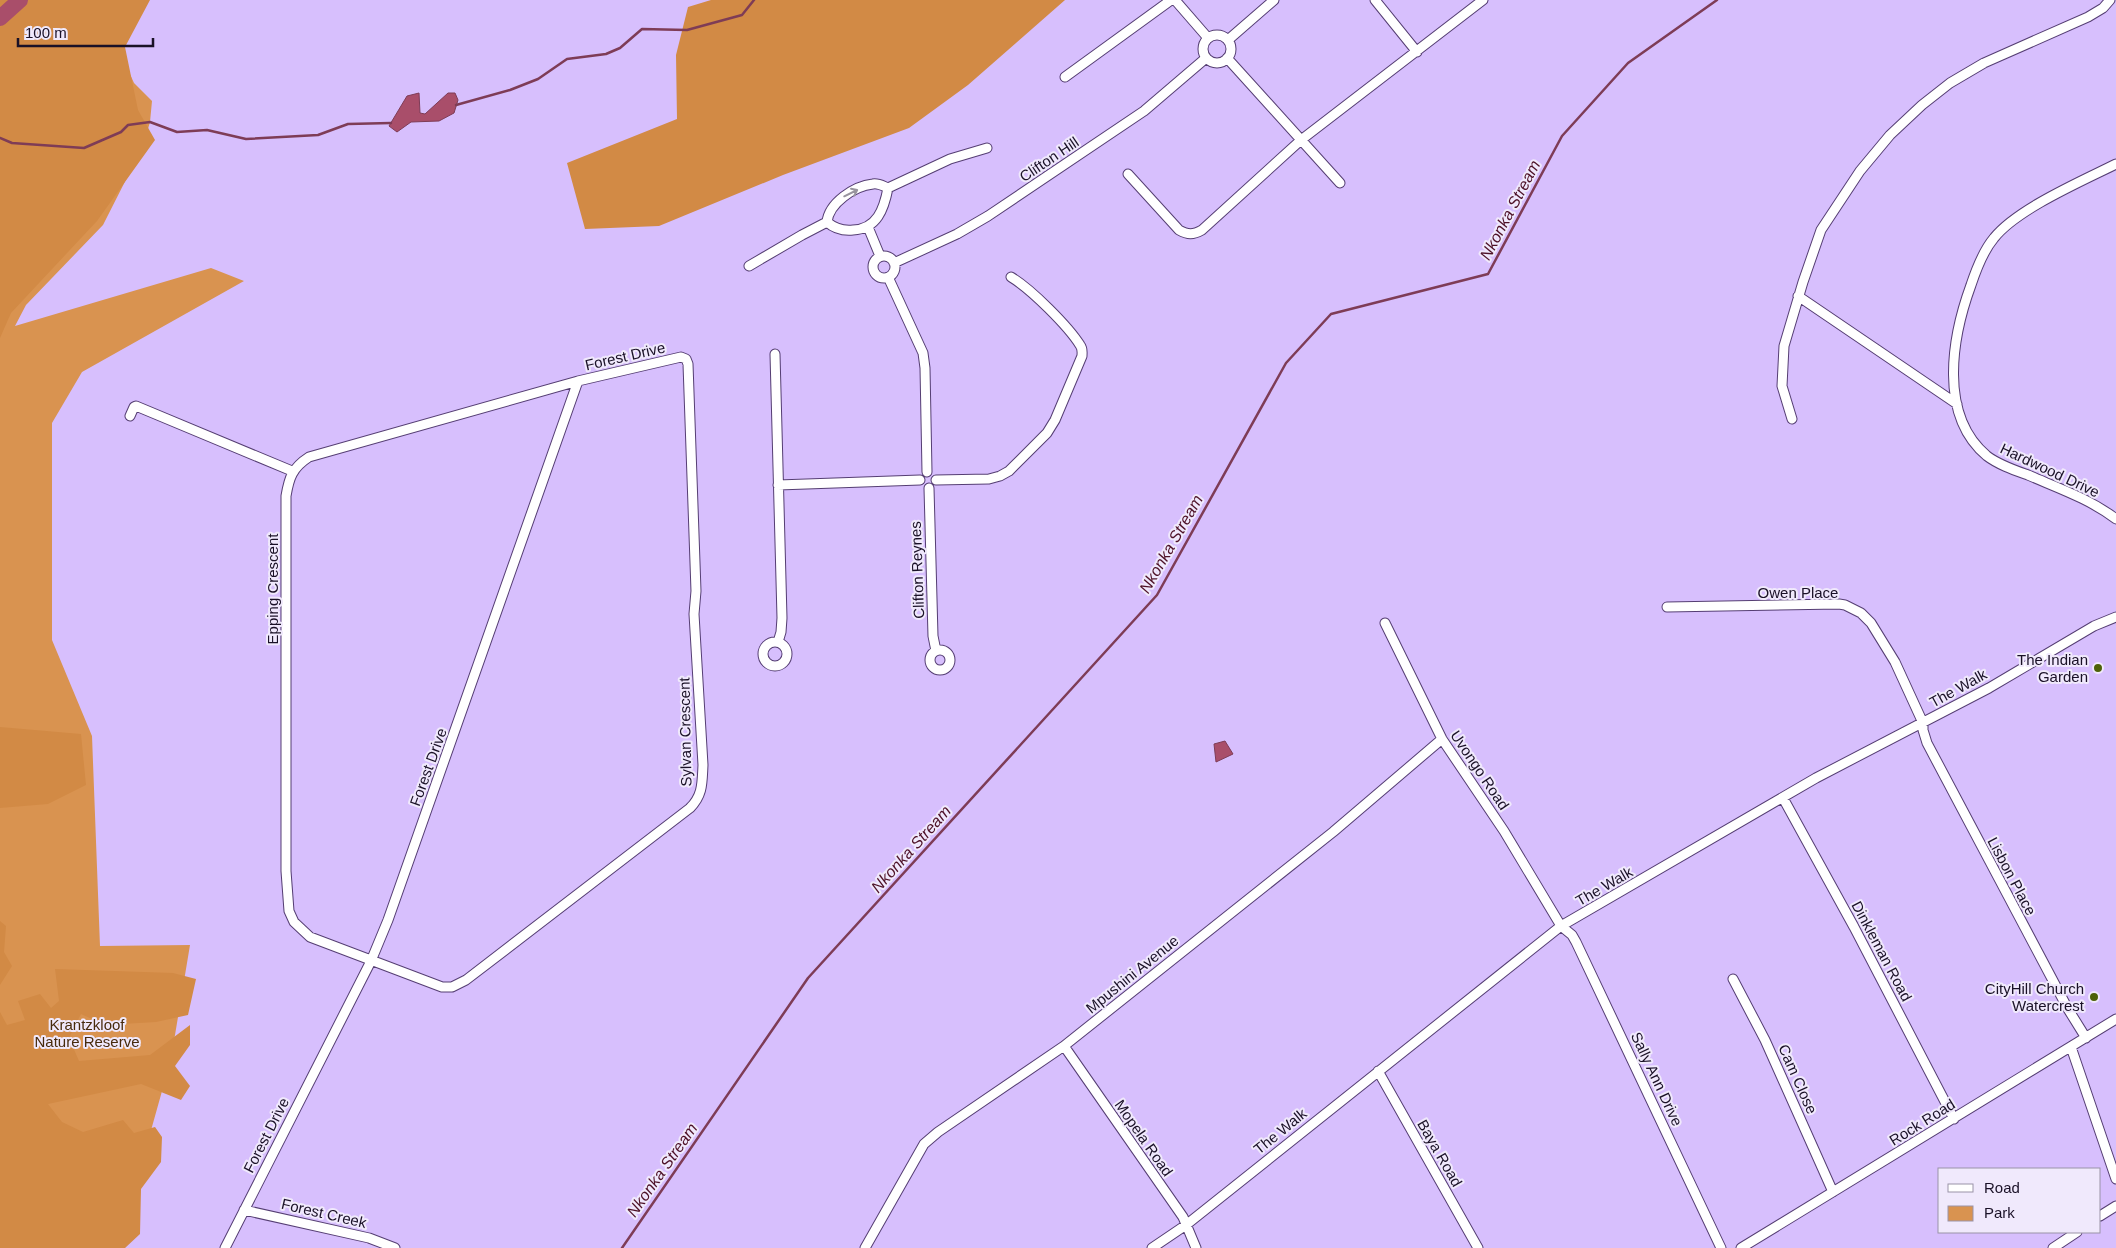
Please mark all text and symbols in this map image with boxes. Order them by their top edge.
scale bar [18,15,152,47]
text: 100 m [25,24,67,41]
street label: Clifton Hill [1016,133,1082,185]
water label: Nkonka Stream [1477,157,1543,263]
one-way arrow [843,188,858,197]
street label: Forest Drive [583,339,667,373]
street label: Hardwood Drive [1998,440,2102,500]
water label: Nkonka Stream [1136,492,1206,596]
street label: Clifton Reynes [907,521,927,619]
street label: Epping Crescent [264,533,281,644]
street label: Owen Place [1758,584,1838,601]
place label: The Indian Garden [2017,651,2088,685]
marker: The Indian Garden [2092,662,2104,674]
street label: The Walk [1926,665,1990,711]
street label: Sylvan Crescent [676,676,694,787]
street label: Forest Drive [406,726,450,808]
street label: Uvongo Road [1447,727,1513,813]
water label: Nkonka Stream [868,802,954,896]
street label: Lisbon Place [1984,834,2040,918]
street label: The Walk [1573,863,1636,909]
street label: Dinkleman Road [1848,898,1916,1004]
street label: Mpushini Avenue [1082,932,1182,1016]
place label: CityHill Church Watercrest [1985,980,2085,1014]
marker: CityHill Church Watercrest [2088,991,2100,1003]
park label: Krantzkloof Nature Reserve [34,1016,140,1050]
street label: Sally Ann Drive [1628,1029,1686,1129]
street label: Cam Close [1775,1042,1821,1116]
street label: Forest Drive [240,1095,292,1175]
street label: Rock Road [1886,1095,1958,1149]
street label: Mopela Road [1111,1097,1177,1179]
street label: The Walk [1250,1104,1310,1157]
street label: Baya Road [1414,1117,1466,1189]
water label: Nkonka Stream [623,1120,701,1220]
legend [1938,1168,2101,1233]
text: Road [1984,1179,2020,1196]
street label: Forest Creek [280,1195,369,1231]
text: Park [1984,1204,2015,1221]

